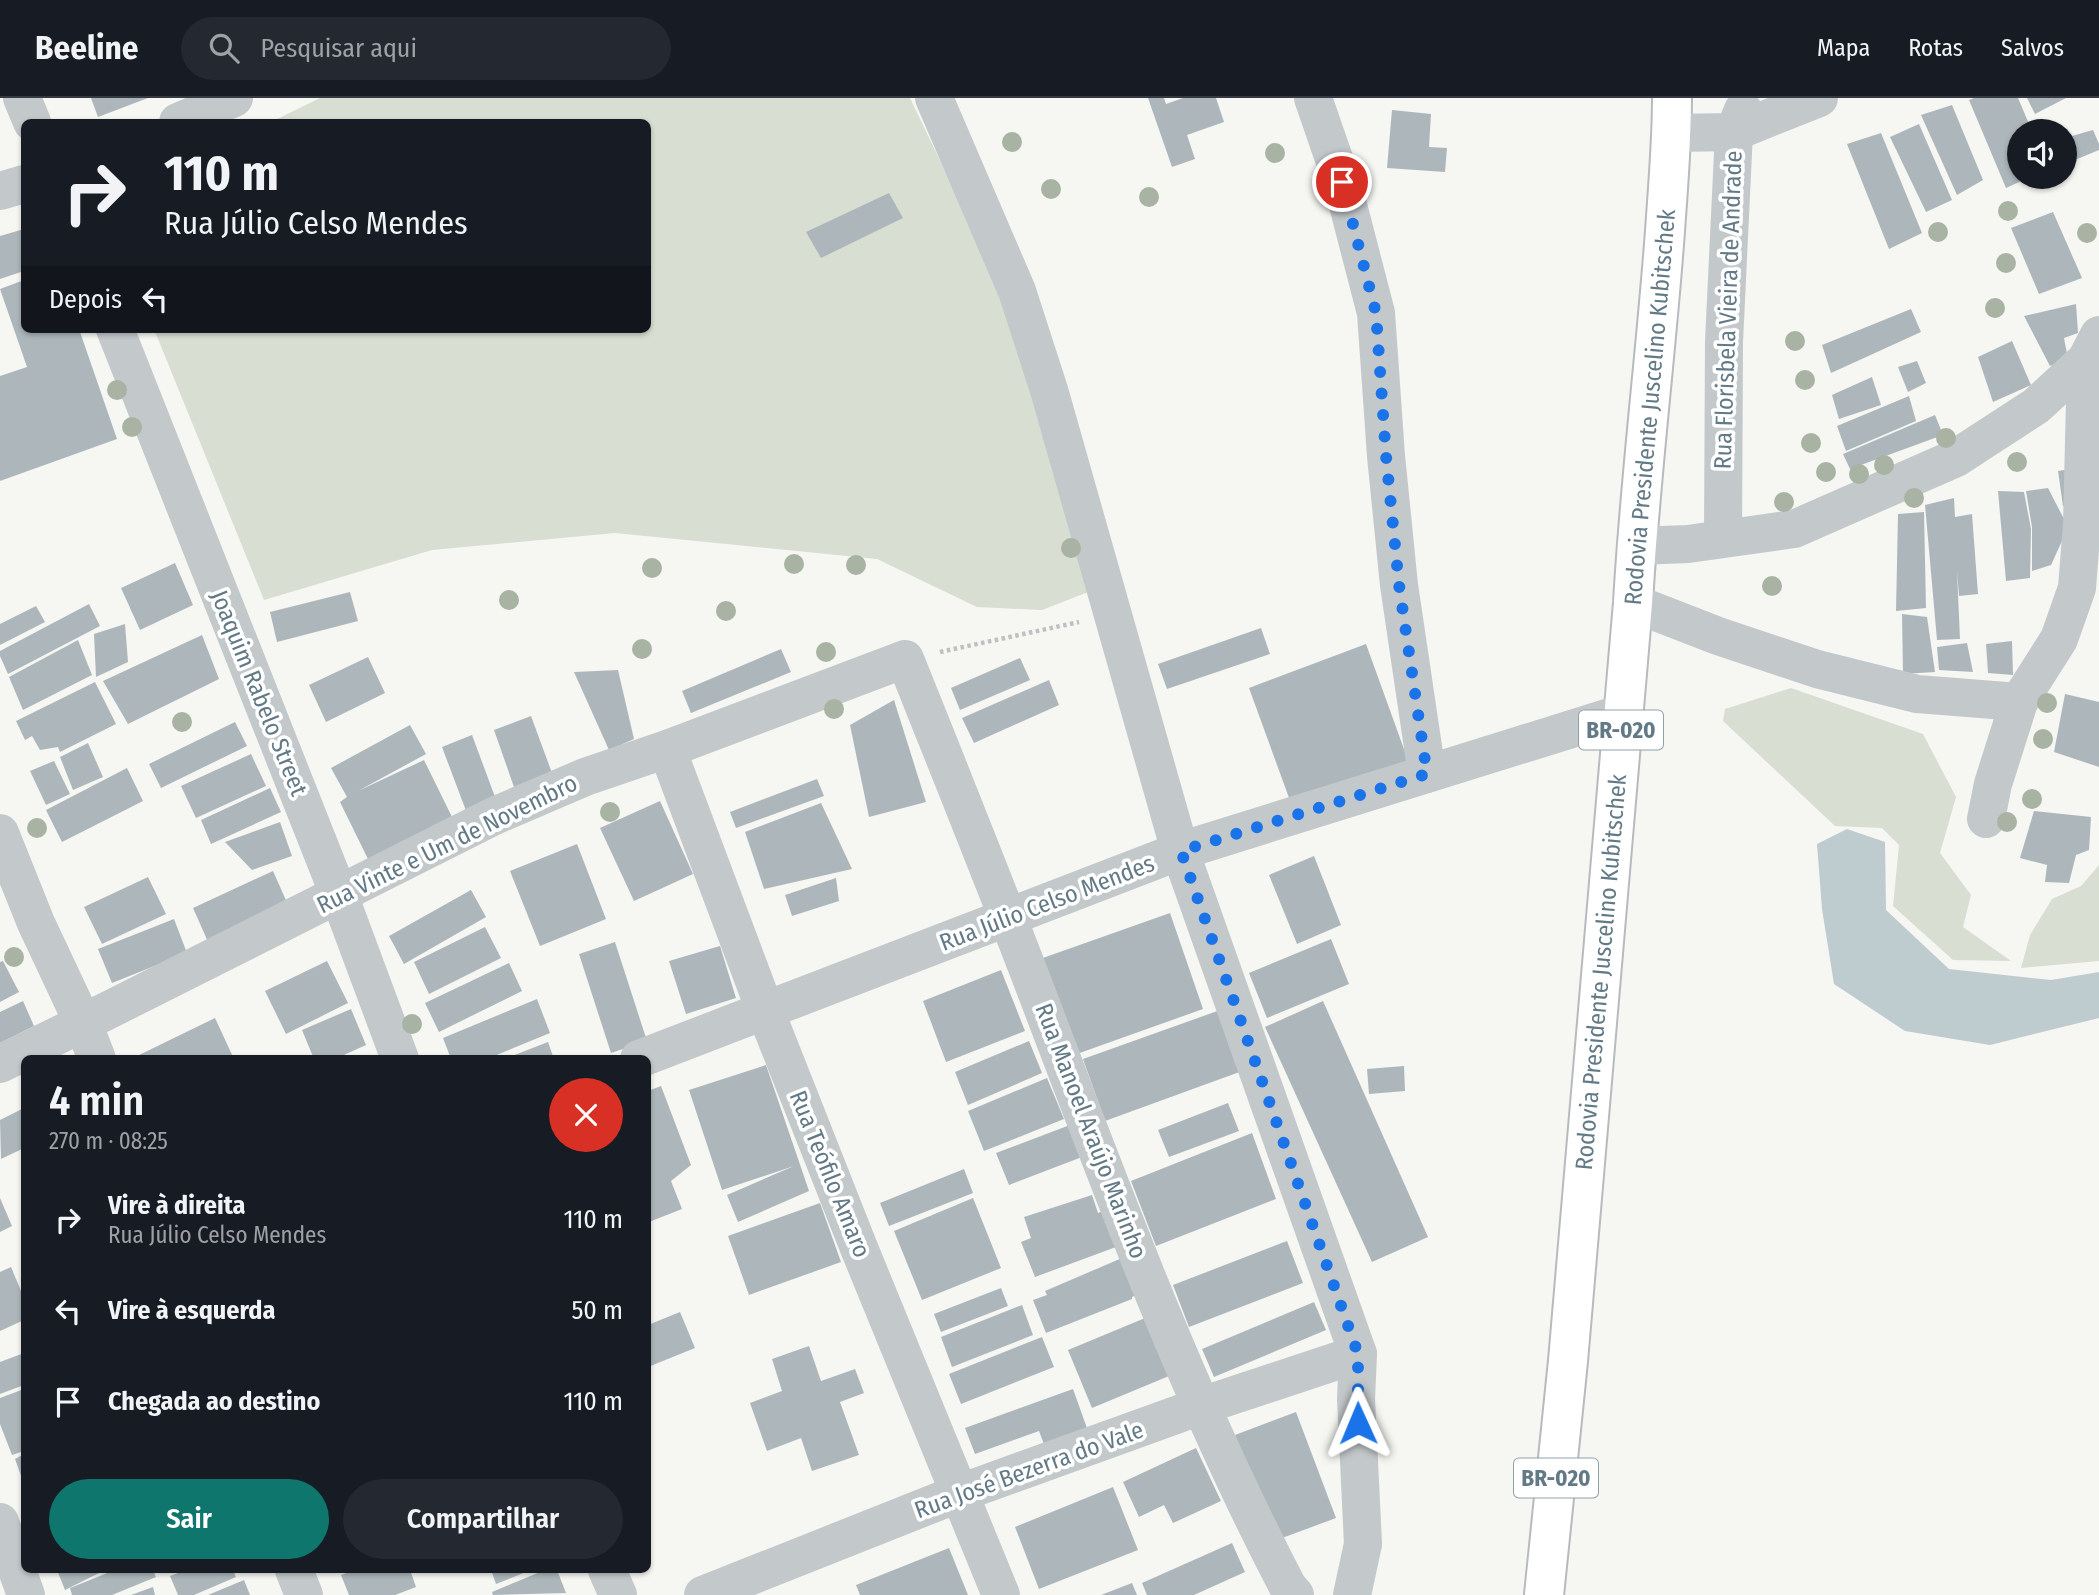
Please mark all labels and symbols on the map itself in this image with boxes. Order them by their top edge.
street label: Rua Florisbela Vieira de Andrade [1708,150,1748,470]
pin [1312,152,1372,212]
street label: Rodovia Presidente Juscelino Kubitschek [1619,207,1681,606]
street label: Joaquim Rabelo Street [205,586,313,800]
road number: BR-020 [1579,710,1663,750]
street label: Rua Vinte e Um de Novembro [312,769,582,919]
street label: Rodovia Presidente Juscelino Kubitschek [1570,772,1632,1171]
street label: Rua Júlio Celso Mendes [936,849,1158,957]
street label: Rua Manoel Araújo Marinho [1029,999,1153,1263]
street label: Rua Teófilo Amaro [784,1086,876,1262]
position arrow [1321,1386,1395,1460]
street label: Rua José Bezerra do Vale [911,1416,1147,1524]
road number: BR-020 [1514,1458,1598,1498]

